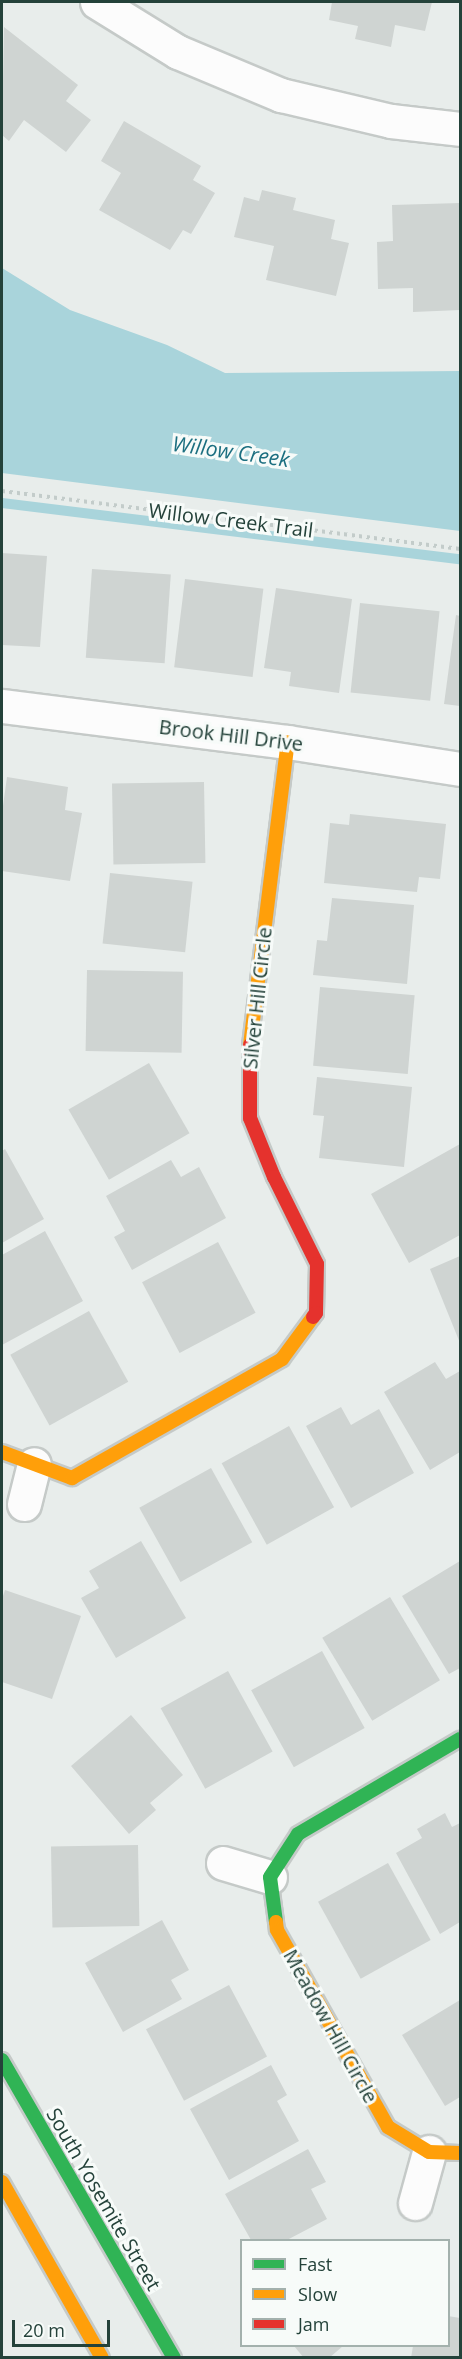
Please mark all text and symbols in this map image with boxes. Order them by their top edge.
water label: Willow Creek [171,430,291,472]
street label: Willow Creek Trail [147,498,315,542]
street label: Brook Hill Drive [158,714,304,756]
street label: Silver Hill Circle [238,926,276,1070]
street label: Meadow Hill Circle [279,1945,383,2107]
street label: South Yosemite Street [42,2103,166,2295]
legend [240,2239,450,2347]
text: Fast [298,2252,332,2276]
text: Slow [298,2282,337,2306]
scale bar [15,2308,112,2346]
text: Jam [298,2312,330,2336]
text: 20 m [23,2318,65,2342]

